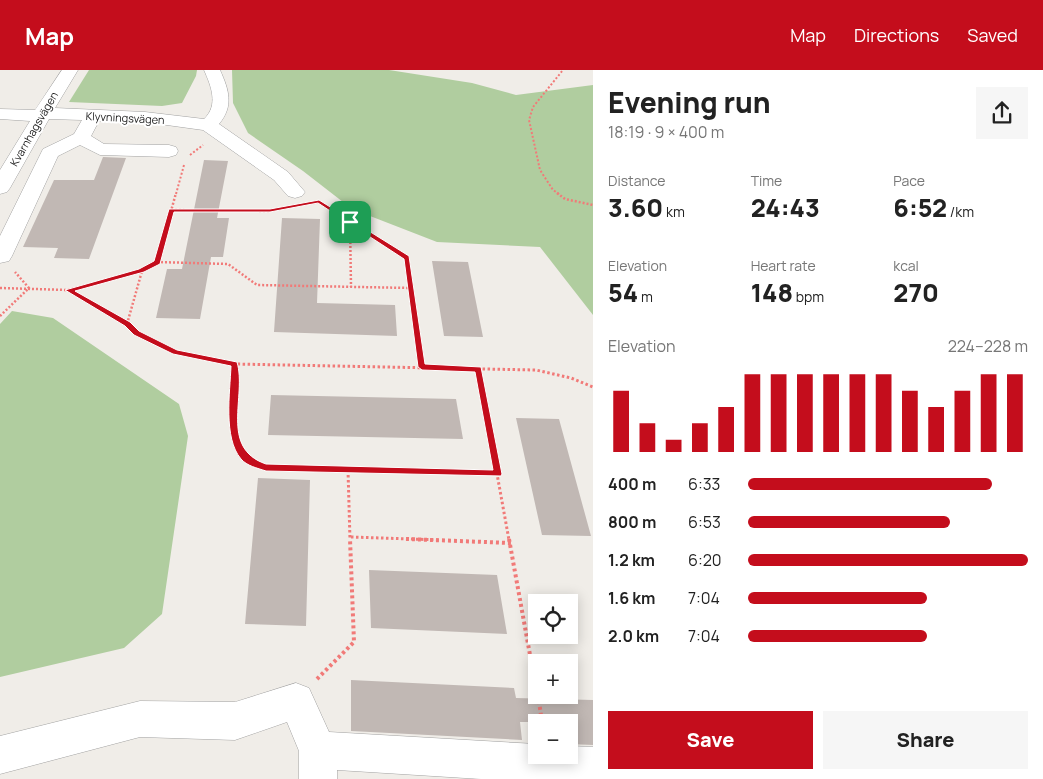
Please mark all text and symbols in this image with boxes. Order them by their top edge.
text: Map [25,19,74,52]
text: Map [790,23,826,47]
text: Directions [854,23,939,47]
text: Saved [967,23,1018,47]
text: Evening run [608,83,771,121]
button: share [976,87,1028,139]
street label: Kvarnhagsvägen [6,89,61,169]
street label: Klyvningsvägen [85,108,165,127]
text: 18:19 · 9 × 400 m [608,121,724,143]
text: Distance [608,171,665,190]
text: Time [751,171,782,190]
text: Pace [893,171,925,190]
text: 3.60 [608,190,663,225]
text: 24:43 [751,190,820,225]
text: 6:52 [893,190,947,225]
pin [329,201,371,243]
text: km [663,202,685,221]
text: /km [947,202,974,221]
icon: arrive [336,208,364,236]
text: Elevation [608,256,667,275]
text: Heart rate [751,256,816,275]
text: kcal [893,256,919,275]
text: 54 [608,275,638,310]
text: 148 [751,275,793,310]
text: 270 [893,275,939,310]
text: m [638,287,653,306]
text: bpm [793,287,824,306]
text: Elevation [608,335,676,357]
text: 224–228 m [948,335,1028,357]
text: 400 m [608,473,656,495]
text: 6:33 [688,473,720,495]
text: 800 m [608,511,656,533]
text: 6:53 [688,511,721,533]
text: 1.2 km [608,549,655,571]
text: 6:20 [688,549,722,571]
text: 1.6 km [608,587,655,609]
text: 7:04 [688,587,720,609]
map controls [528,594,578,764]
button: locate [528,594,578,644]
text: 2.0 km [608,625,659,647]
text: 7:04 [688,625,720,647]
button: + [528,654,578,704]
button: Save [608,711,813,769]
button: Share [823,711,1028,769]
button: − [528,714,578,764]

